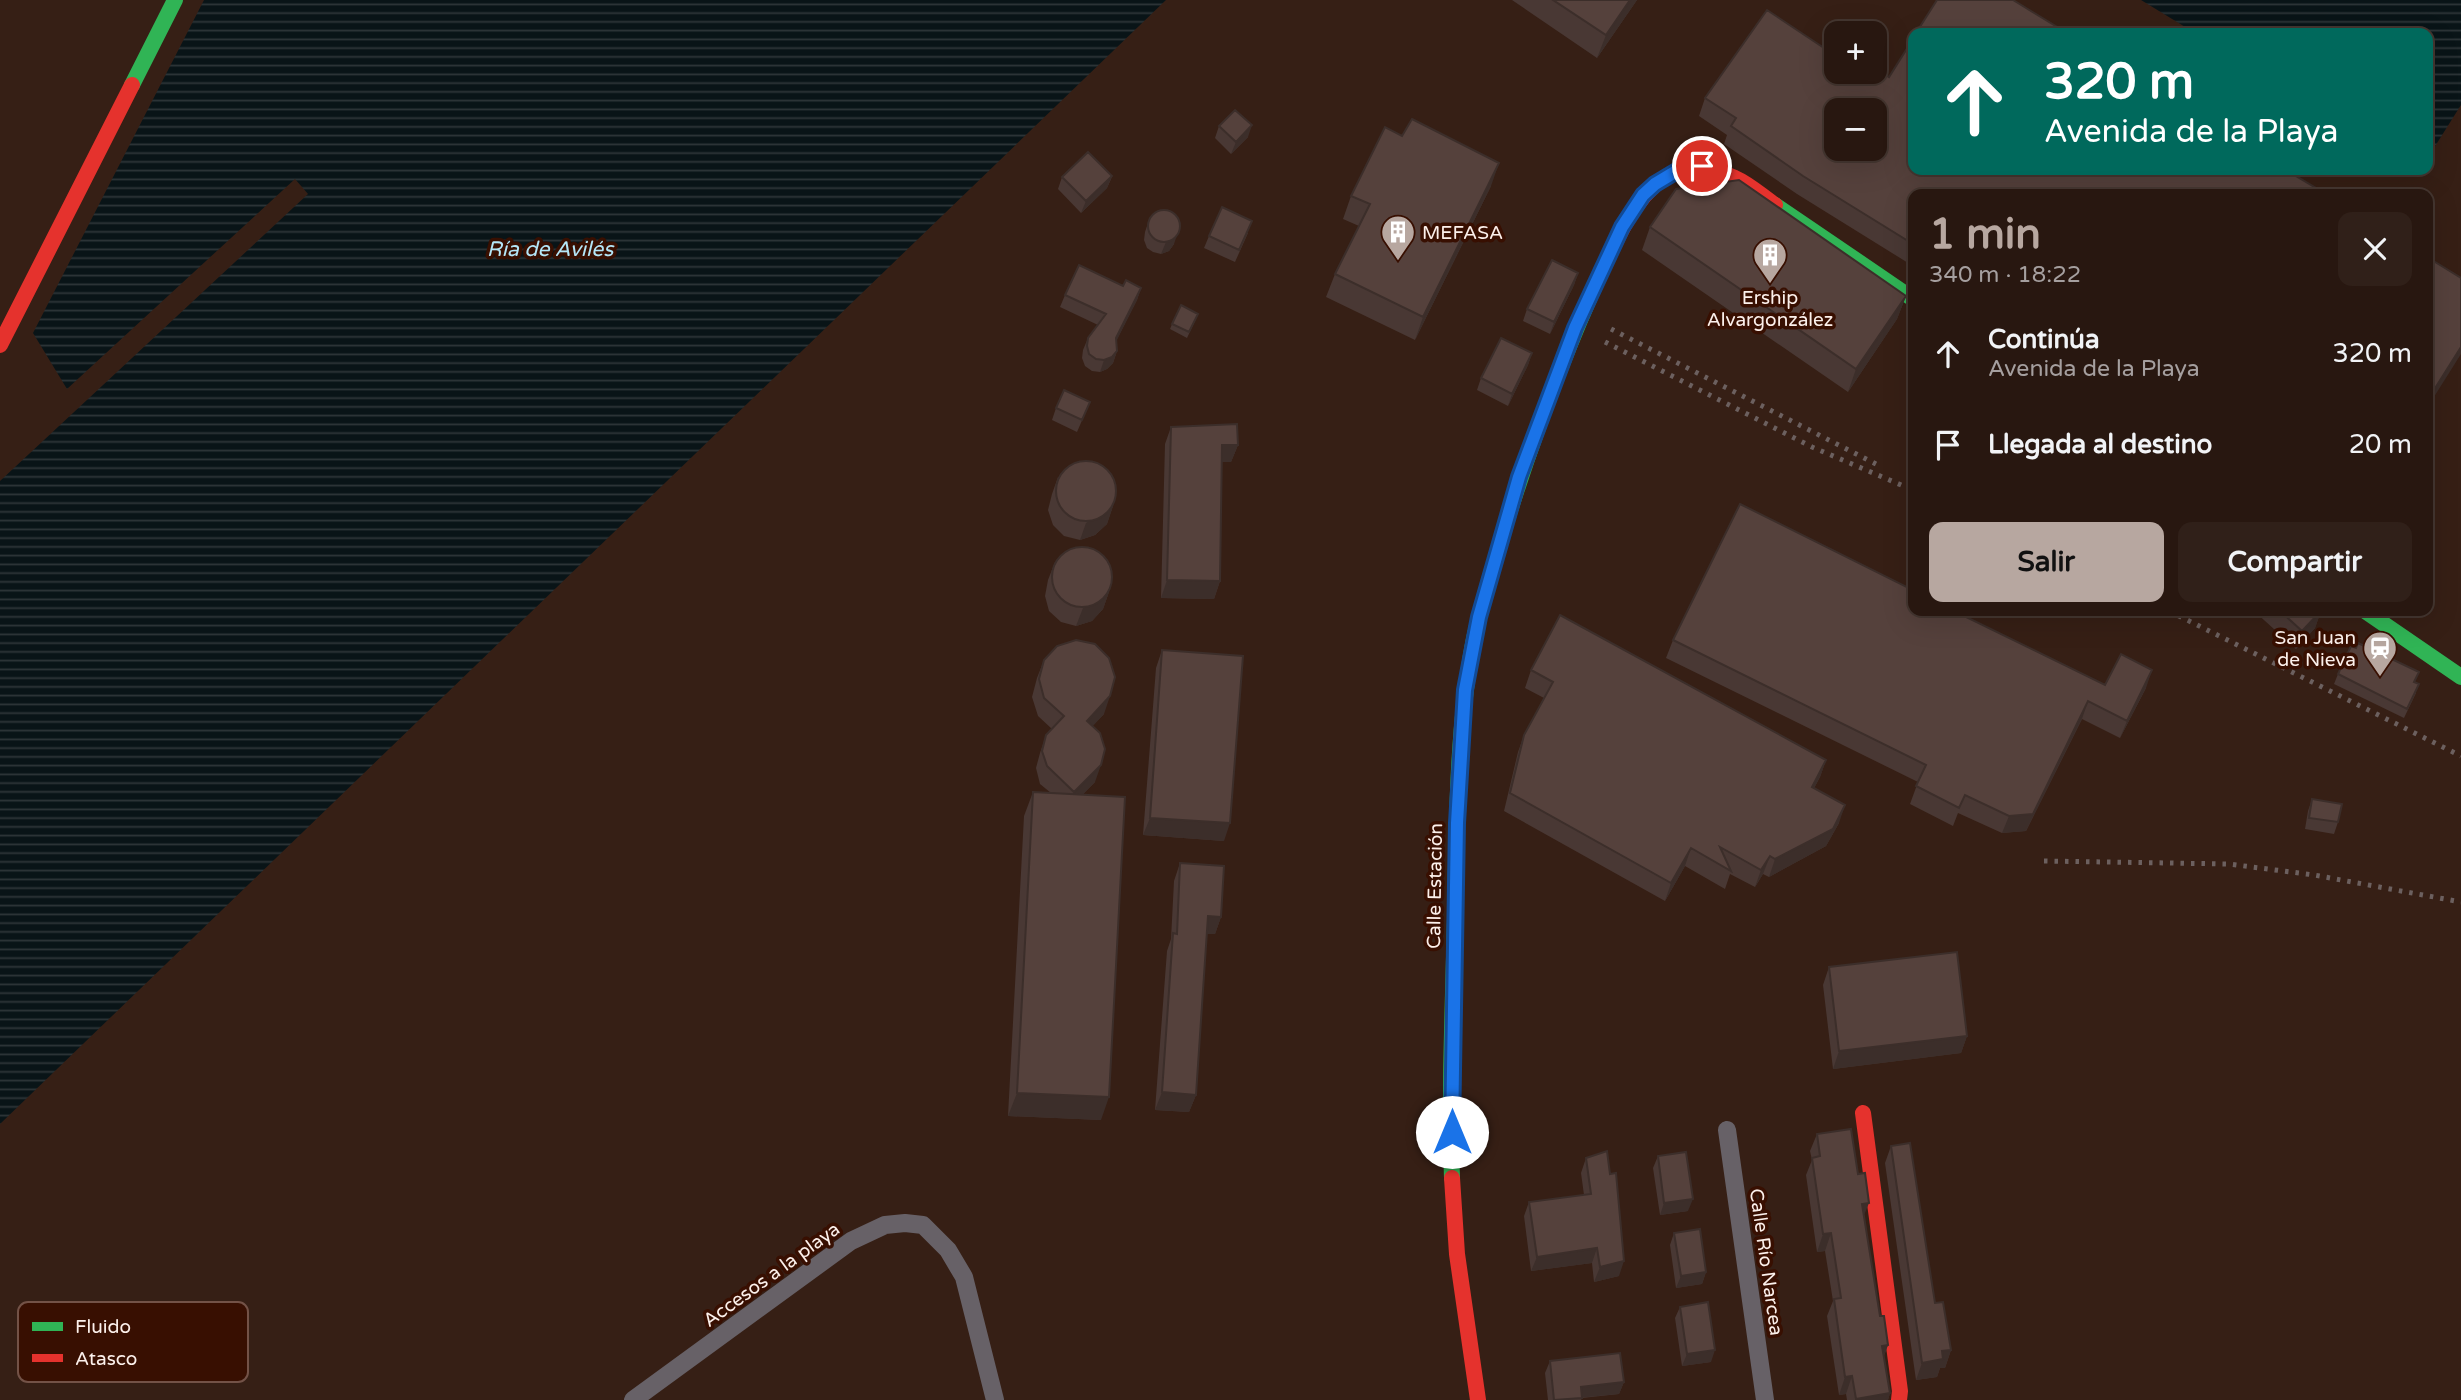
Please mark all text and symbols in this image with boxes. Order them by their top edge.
map controls [1824,21,1887,161]
button: + [1824,21,1887,84]
text: 320 m [2044,53,2194,112]
icon: ahead [1929,56,2020,147]
button: − [1824,98,1887,161]
text: Avenida de la Playa [2044,113,2338,151]
pin [1672,136,1732,196]
icon: arrive [1683,147,1721,185]
text: 1 min [1929,209,2041,260]
button: close [2338,212,2412,286]
building icon: MEFASA [1379,213,1417,262]
place label: MEFASA [1422,222,1503,244]
building icon: Ership Alvargonzález [1751,236,1789,285]
water label: Ría de Avilés [487,237,615,262]
text: 340 m · 18:22 [1929,261,2081,289]
place label: Ership Alvargonzález [1707,287,1833,331]
text: Continúa [1988,324,2100,355]
icon: ahead [1929,335,1967,373]
text: 320 m [2332,338,2412,369]
text: Avenida de la Playa [1988,355,2200,383]
icon: arrive [1929,426,1967,464]
text: Llegada al destino [1988,429,2212,460]
text: 20 m [2349,429,2412,460]
button: Salir [1929,522,2164,602]
button: Compartir [2178,522,2412,602]
place label: San Juan de Nieva [2274,627,2356,671]
station icon: San Juan de Nieva [2361,629,2399,678]
street label: Calle Estación [1423,823,1447,949]
position arrow [1415,1095,1489,1169]
street label: Calle Río Narcea [1745,1187,1787,1337]
street label: Accesos a la playa [699,1218,844,1332]
legend [18,1302,248,1382]
text: Fluido [75,1316,131,1338]
text: Atasco [75,1348,137,1370]

